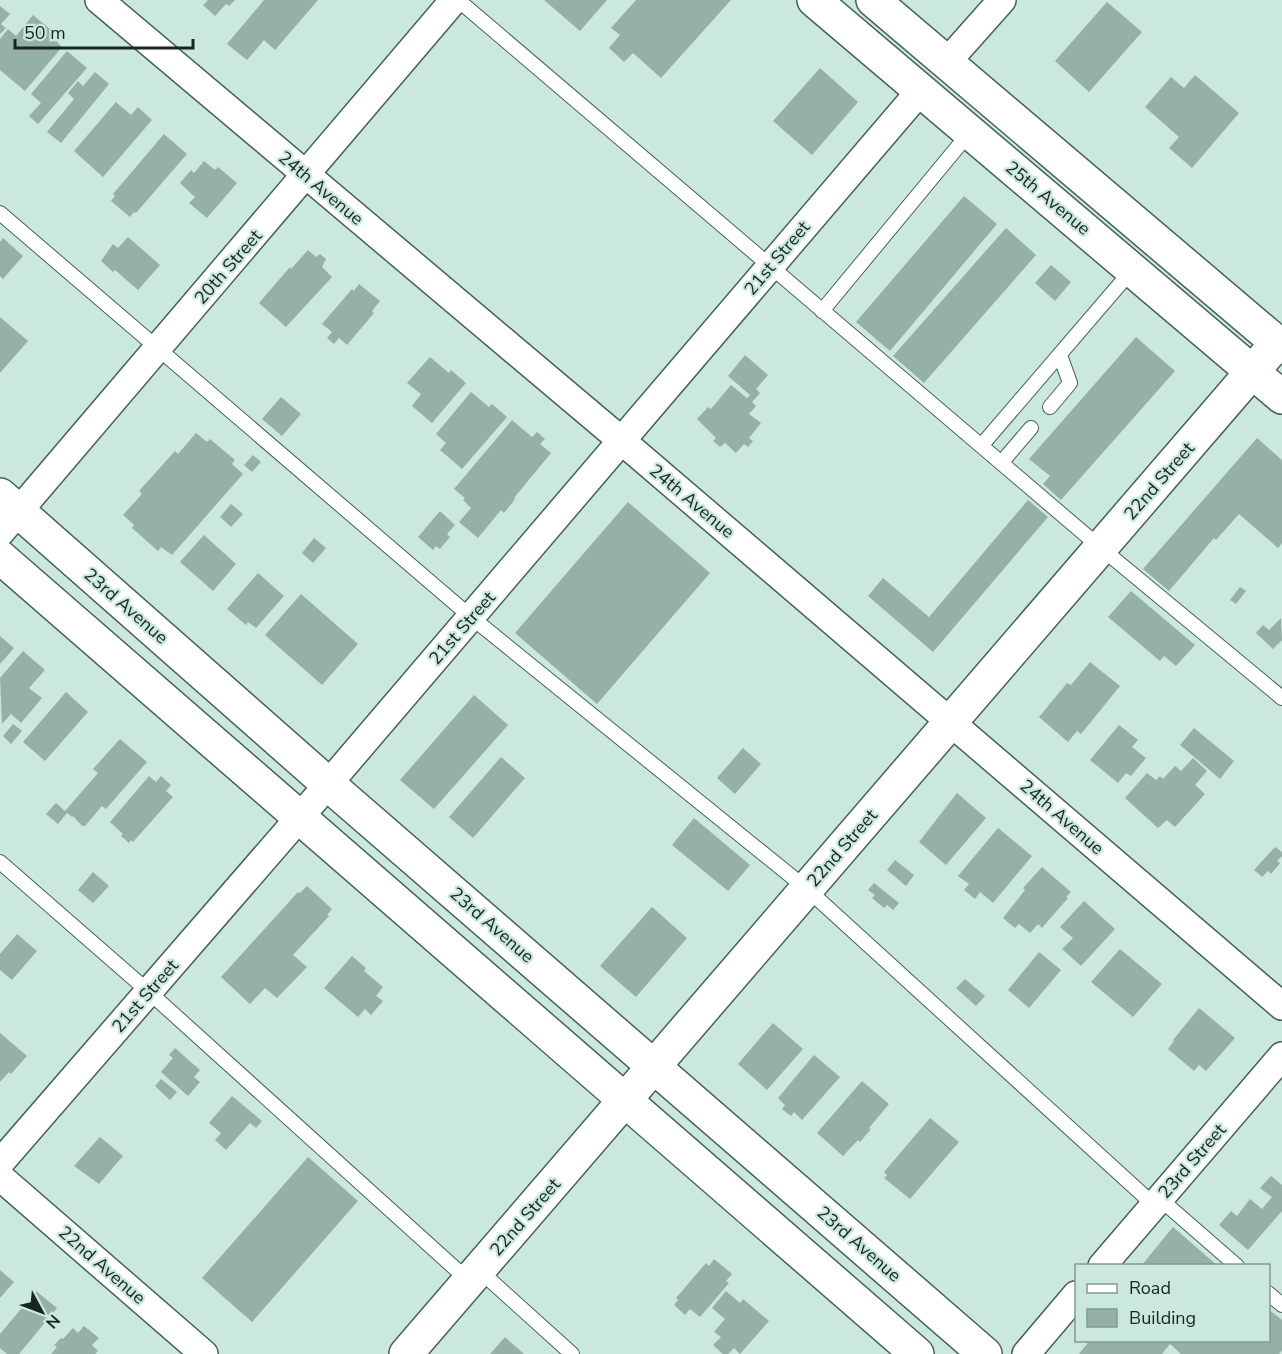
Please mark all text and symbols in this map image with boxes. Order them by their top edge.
scale bar [15,12,194,50]
text: 50 m [24,21,66,45]
street label: 24th Avenue [273,145,369,231]
street label: 25th Avenue [1000,155,1096,241]
street label: 21st Street [739,215,816,300]
street label: 20th Street [189,224,268,310]
street label: 22nd Street [1118,436,1200,525]
street label: 24th Avenue [644,458,740,544]
street label: 23rd Avenue [79,563,173,649]
street label: 21st Street [423,586,501,670]
street label: 24th Avenue [1015,774,1109,860]
street label: 22nd Street [801,803,883,892]
street label: 23rd Avenue [445,882,539,968]
street label: 21st Street [106,954,184,1038]
street label: 23rd Street [1153,1118,1232,1204]
street label: 22nd Street [484,1172,566,1261]
street label: 23rd Avenue [812,1201,906,1287]
street label: 22nd Avenue [53,1220,151,1310]
legend [1075,1264,1270,1342]
text: Road [1129,1276,1171,1300]
north arrow [12,1282,72,1342]
text: Building [1129,1306,1196,1330]
text: N [40,1309,65,1333]

